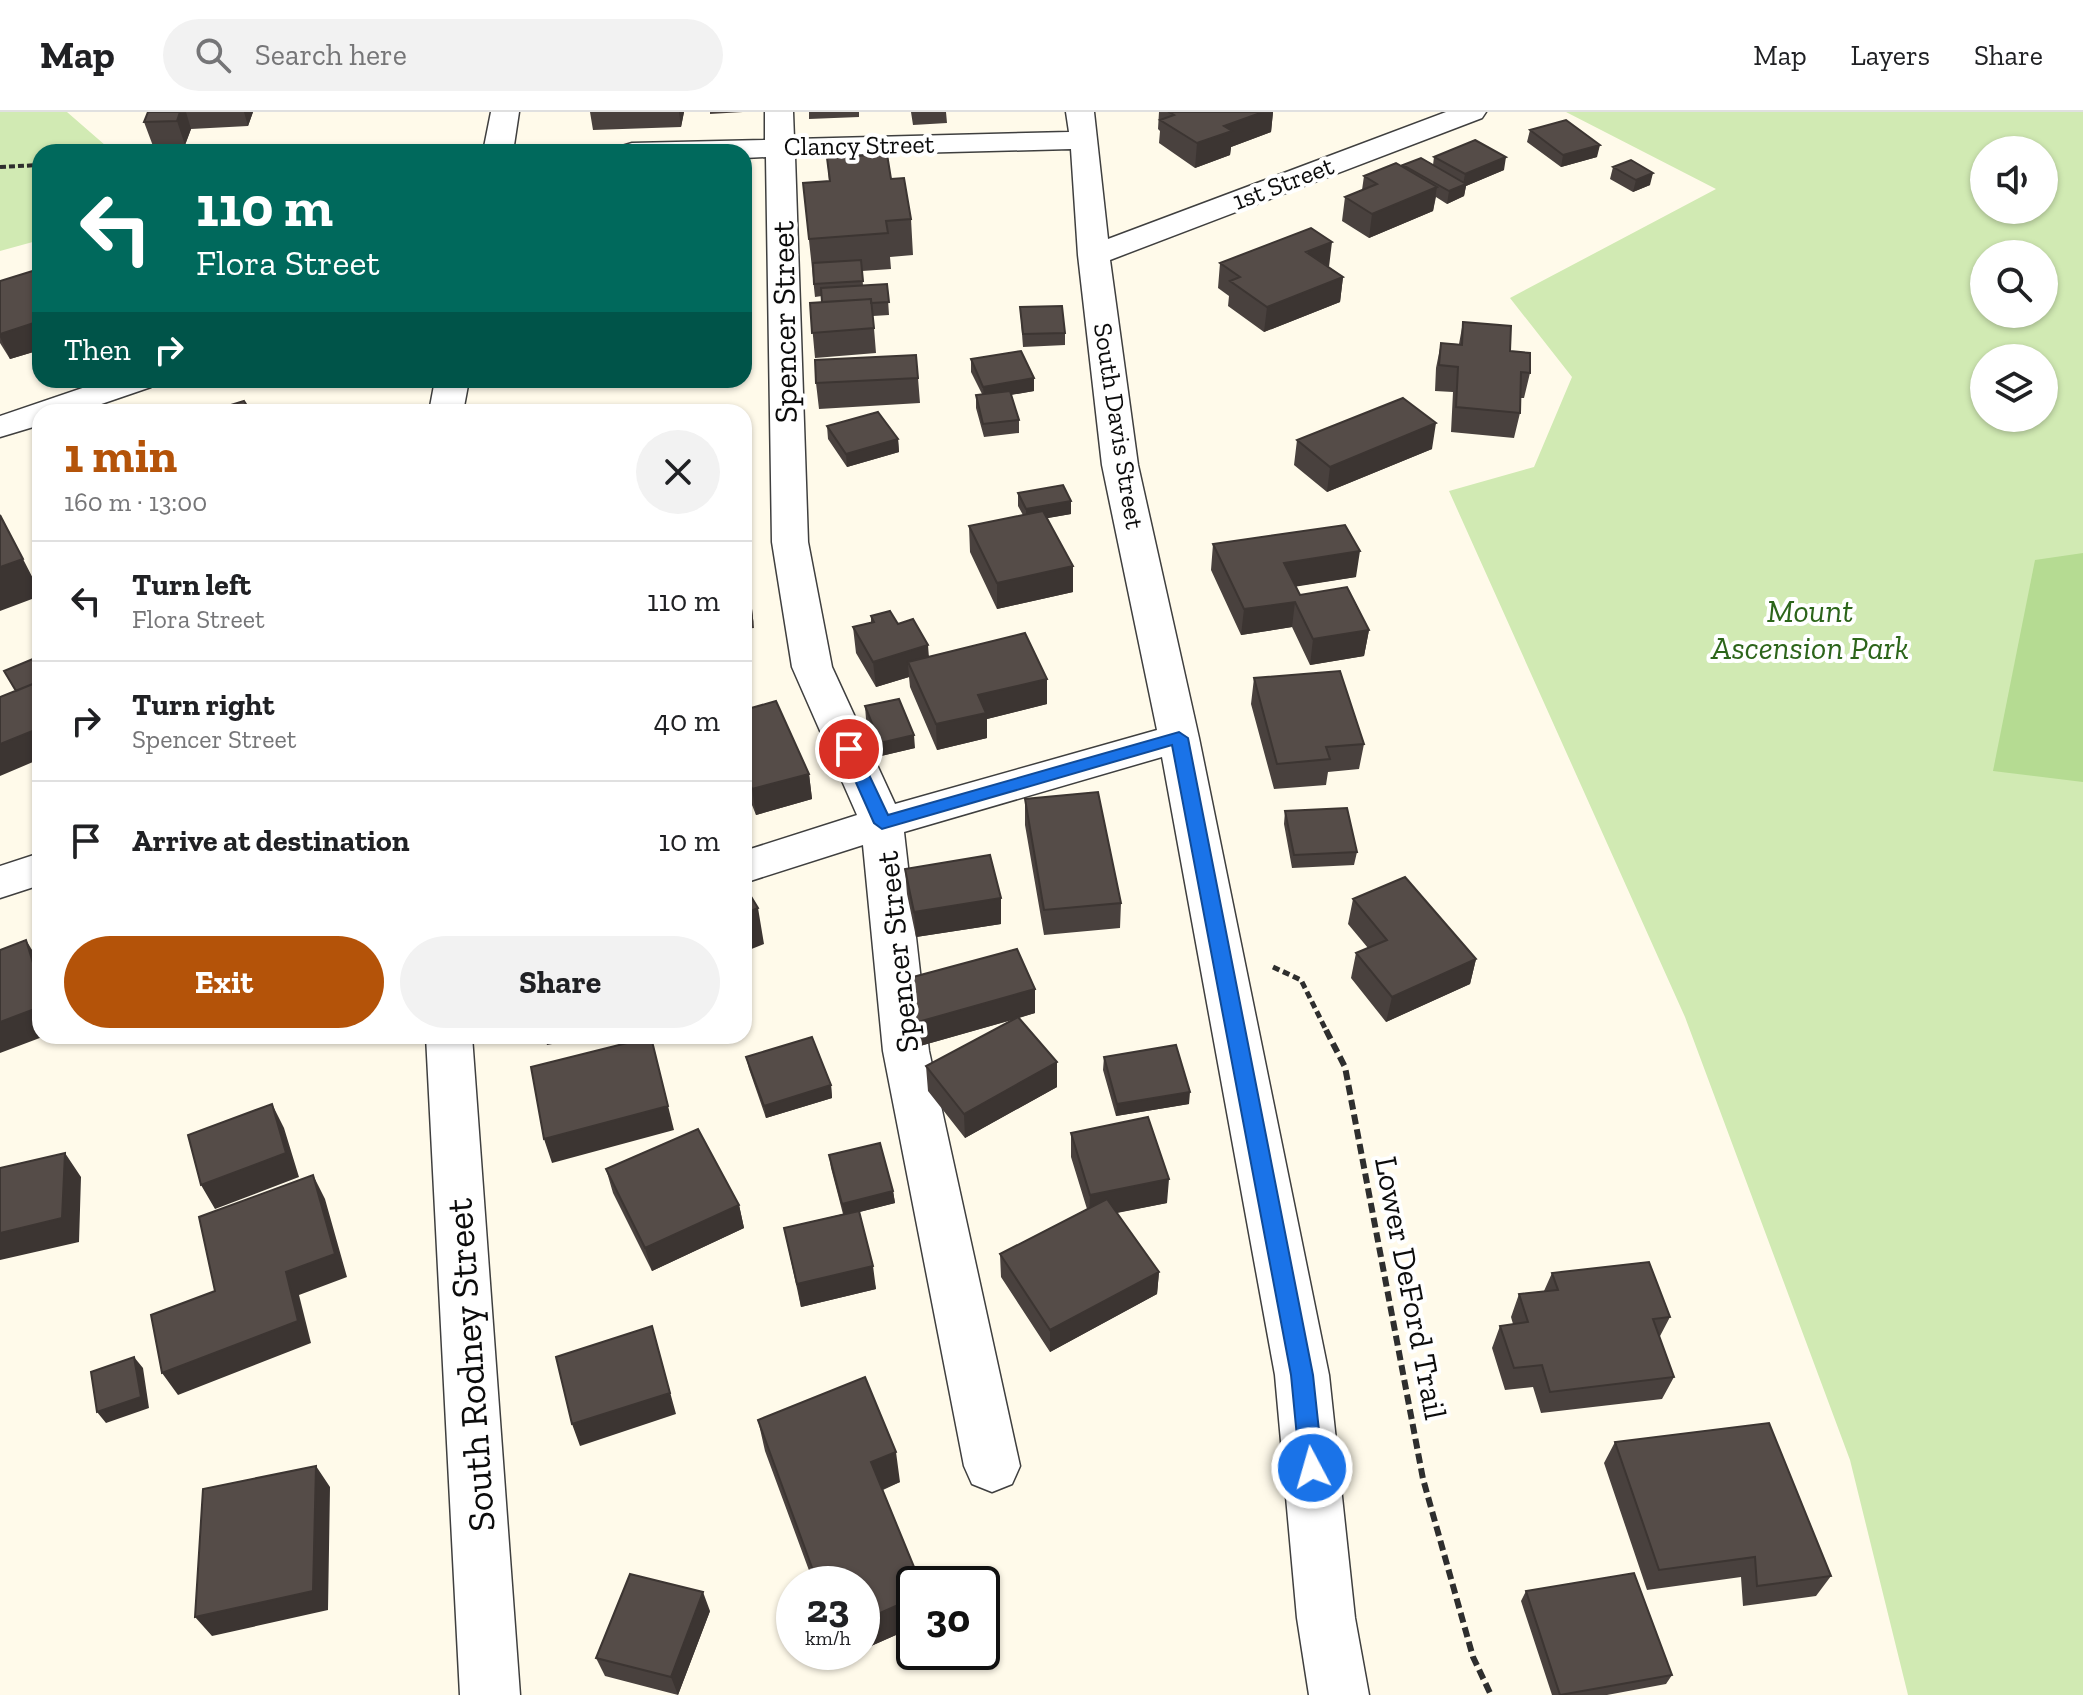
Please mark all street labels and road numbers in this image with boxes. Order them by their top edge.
street label: Clancy Street [784,128,935,162]
street label: 1st Street [1228,149,1338,217]
street label: Spencer Street [763,220,805,424]
street label: South Davis Street [1087,321,1151,532]
street label: Spencer Street [868,849,926,1055]
street label: Lower DeFord Trail [1367,1153,1455,1423]
street label: South Rodney Street [435,1197,505,1533]

